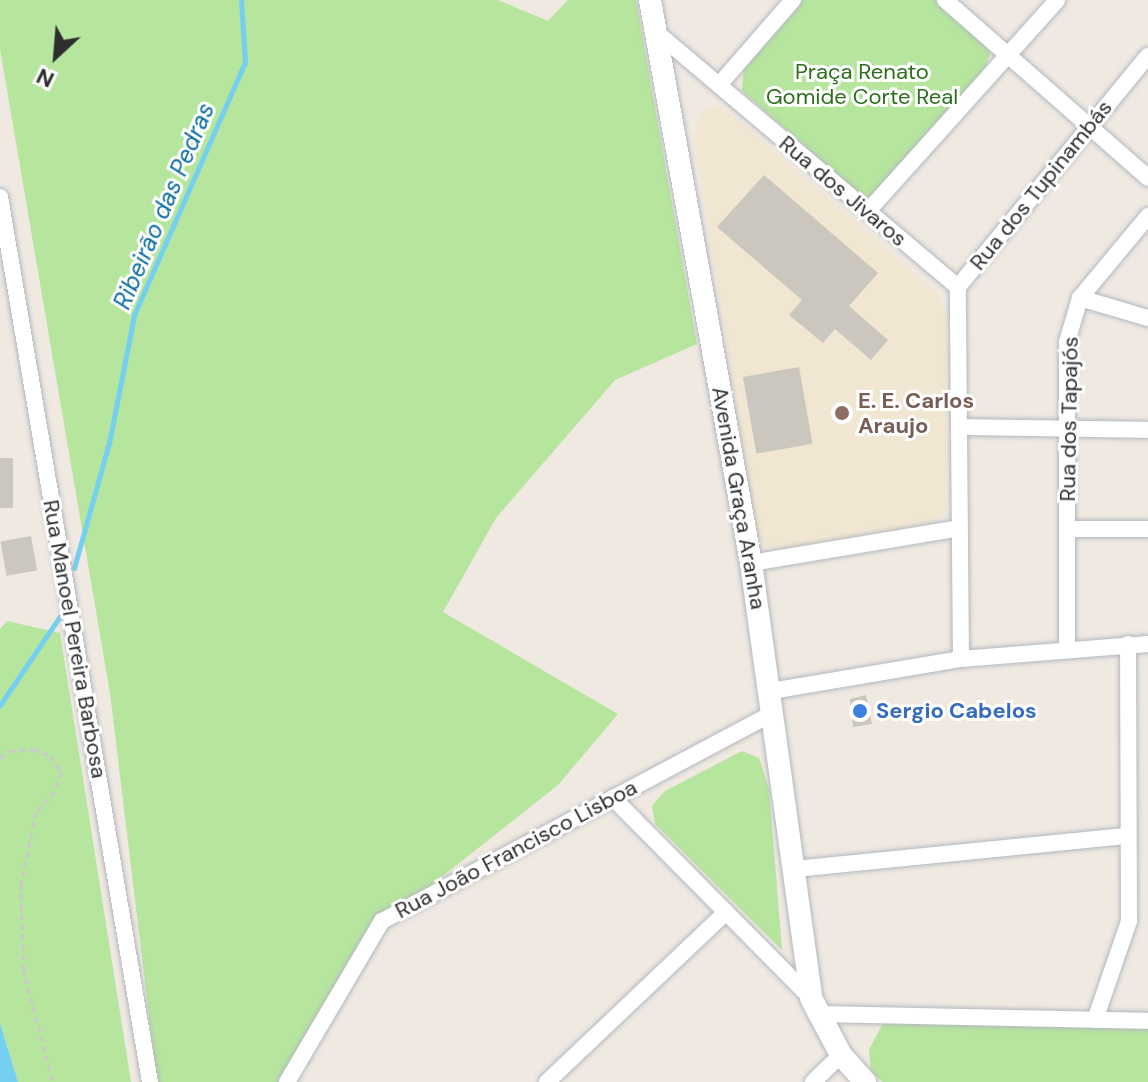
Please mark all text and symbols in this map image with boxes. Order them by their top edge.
north arrow [16,16,96,96]
park label: Praça Renato Gomide Corte Real [766,58,958,110]
text: N [32,61,59,95]
street label: Rua dos Tupinambás [964,95,1118,275]
water label: Ribeirão das Pedras [108,99,220,313]
street label: Rua dos Jivaros [774,130,912,252]
street label: Rua dos Tapajós [1054,336,1084,502]
street label: Avenida Graça Aranha [706,385,772,611]
place label: E. E. Carlos Araujo [858,387,974,438]
marker: E. E. Carlos Araujo [833,404,851,422]
street label: Rua Manoel Pereira Barbosa [38,498,112,780]
place label: Sergio Cabelos [876,698,1037,724]
marker: Sergio Cabelos [851,702,869,720]
street label: Rua João Francisco Lisboa [391,774,641,924]

